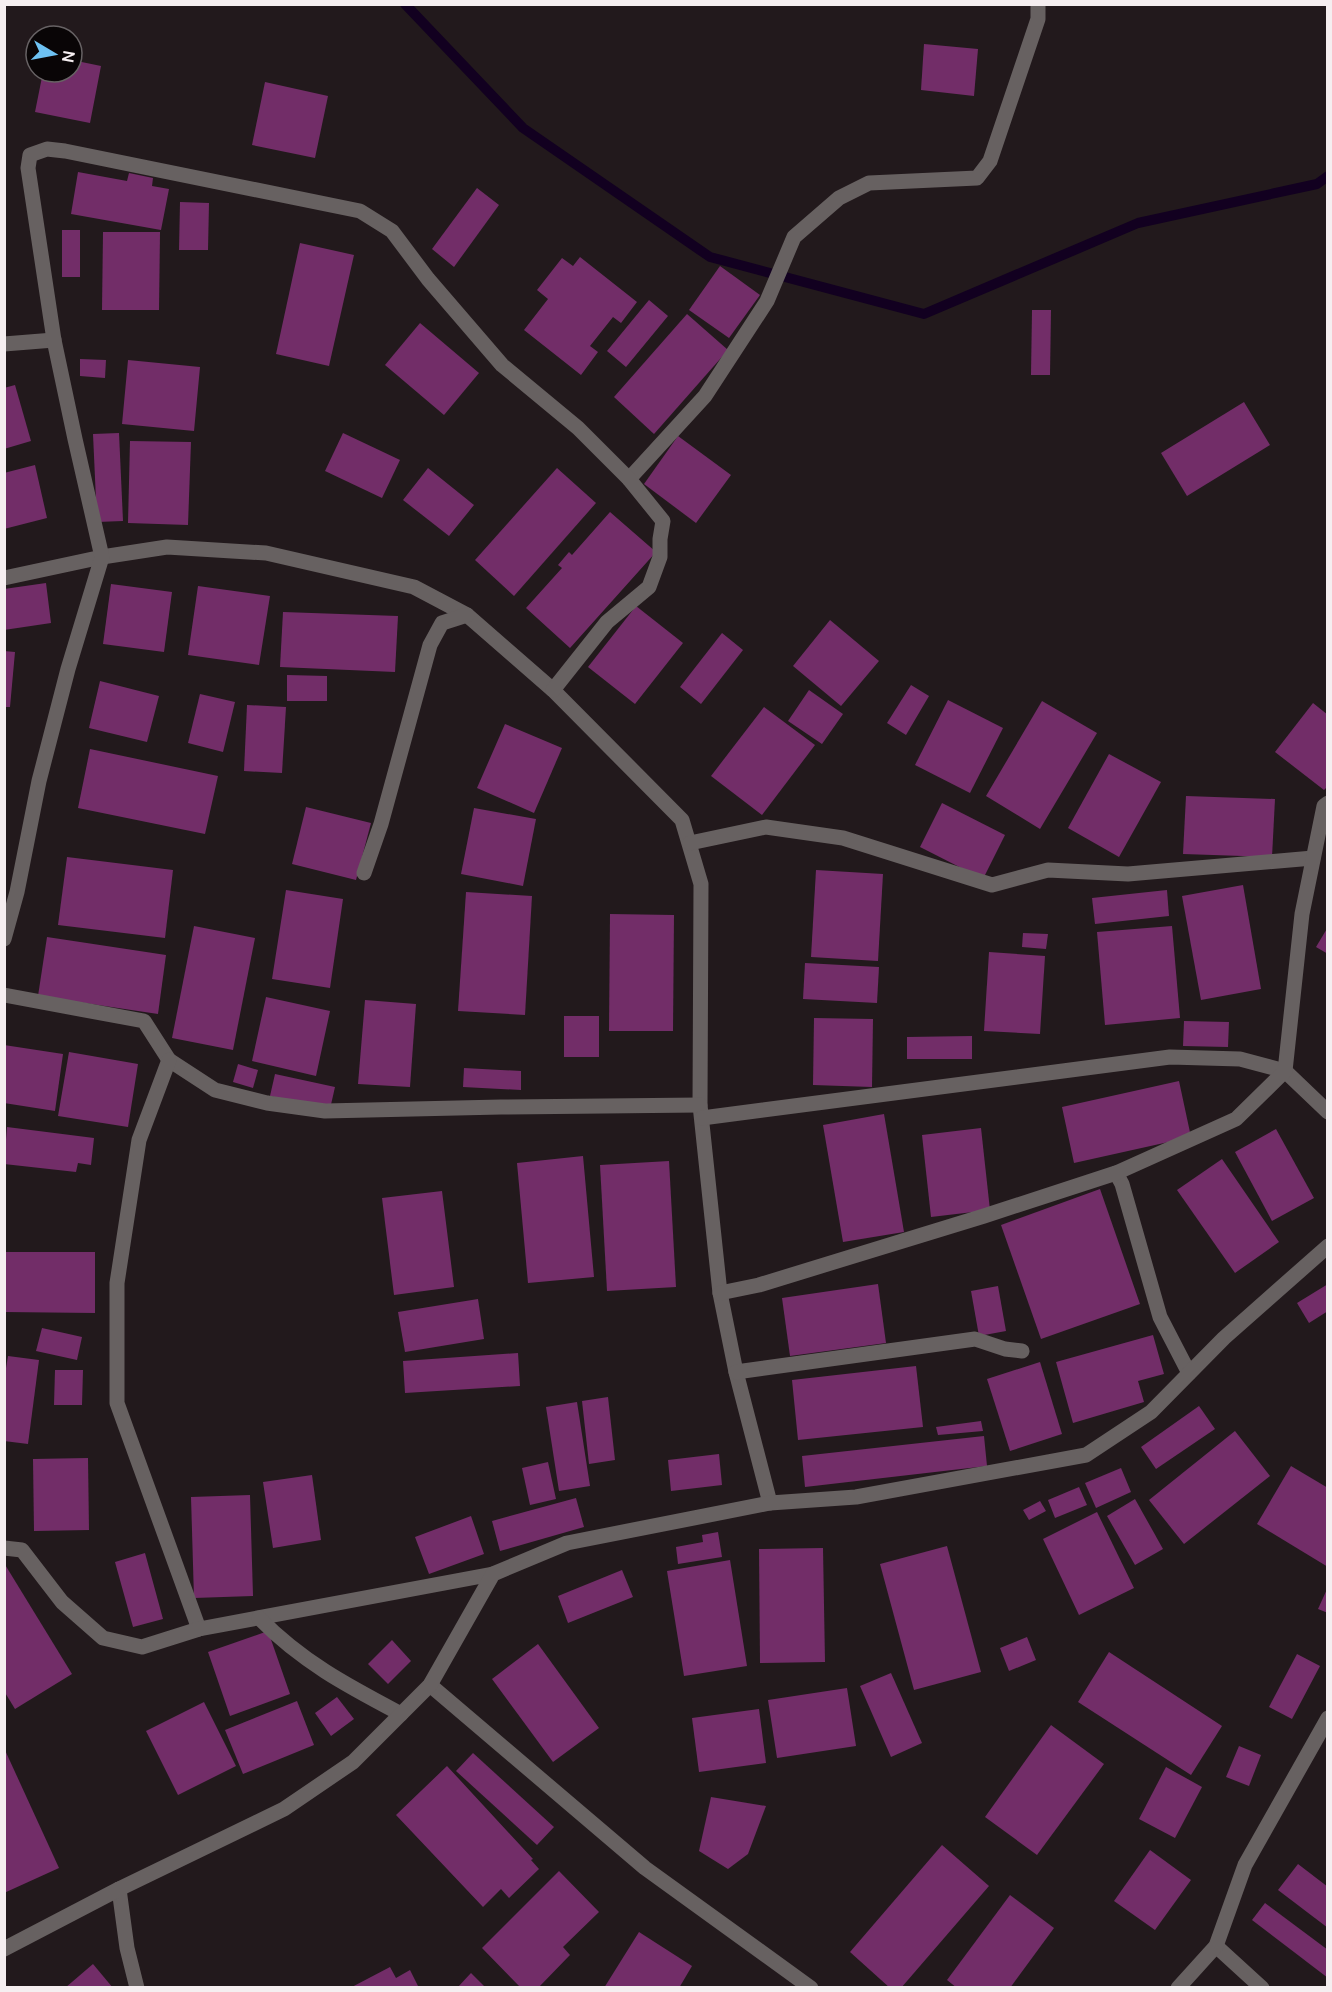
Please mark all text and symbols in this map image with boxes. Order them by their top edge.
north arrow [24,24,84,84]
text: N [57,49,81,64]

